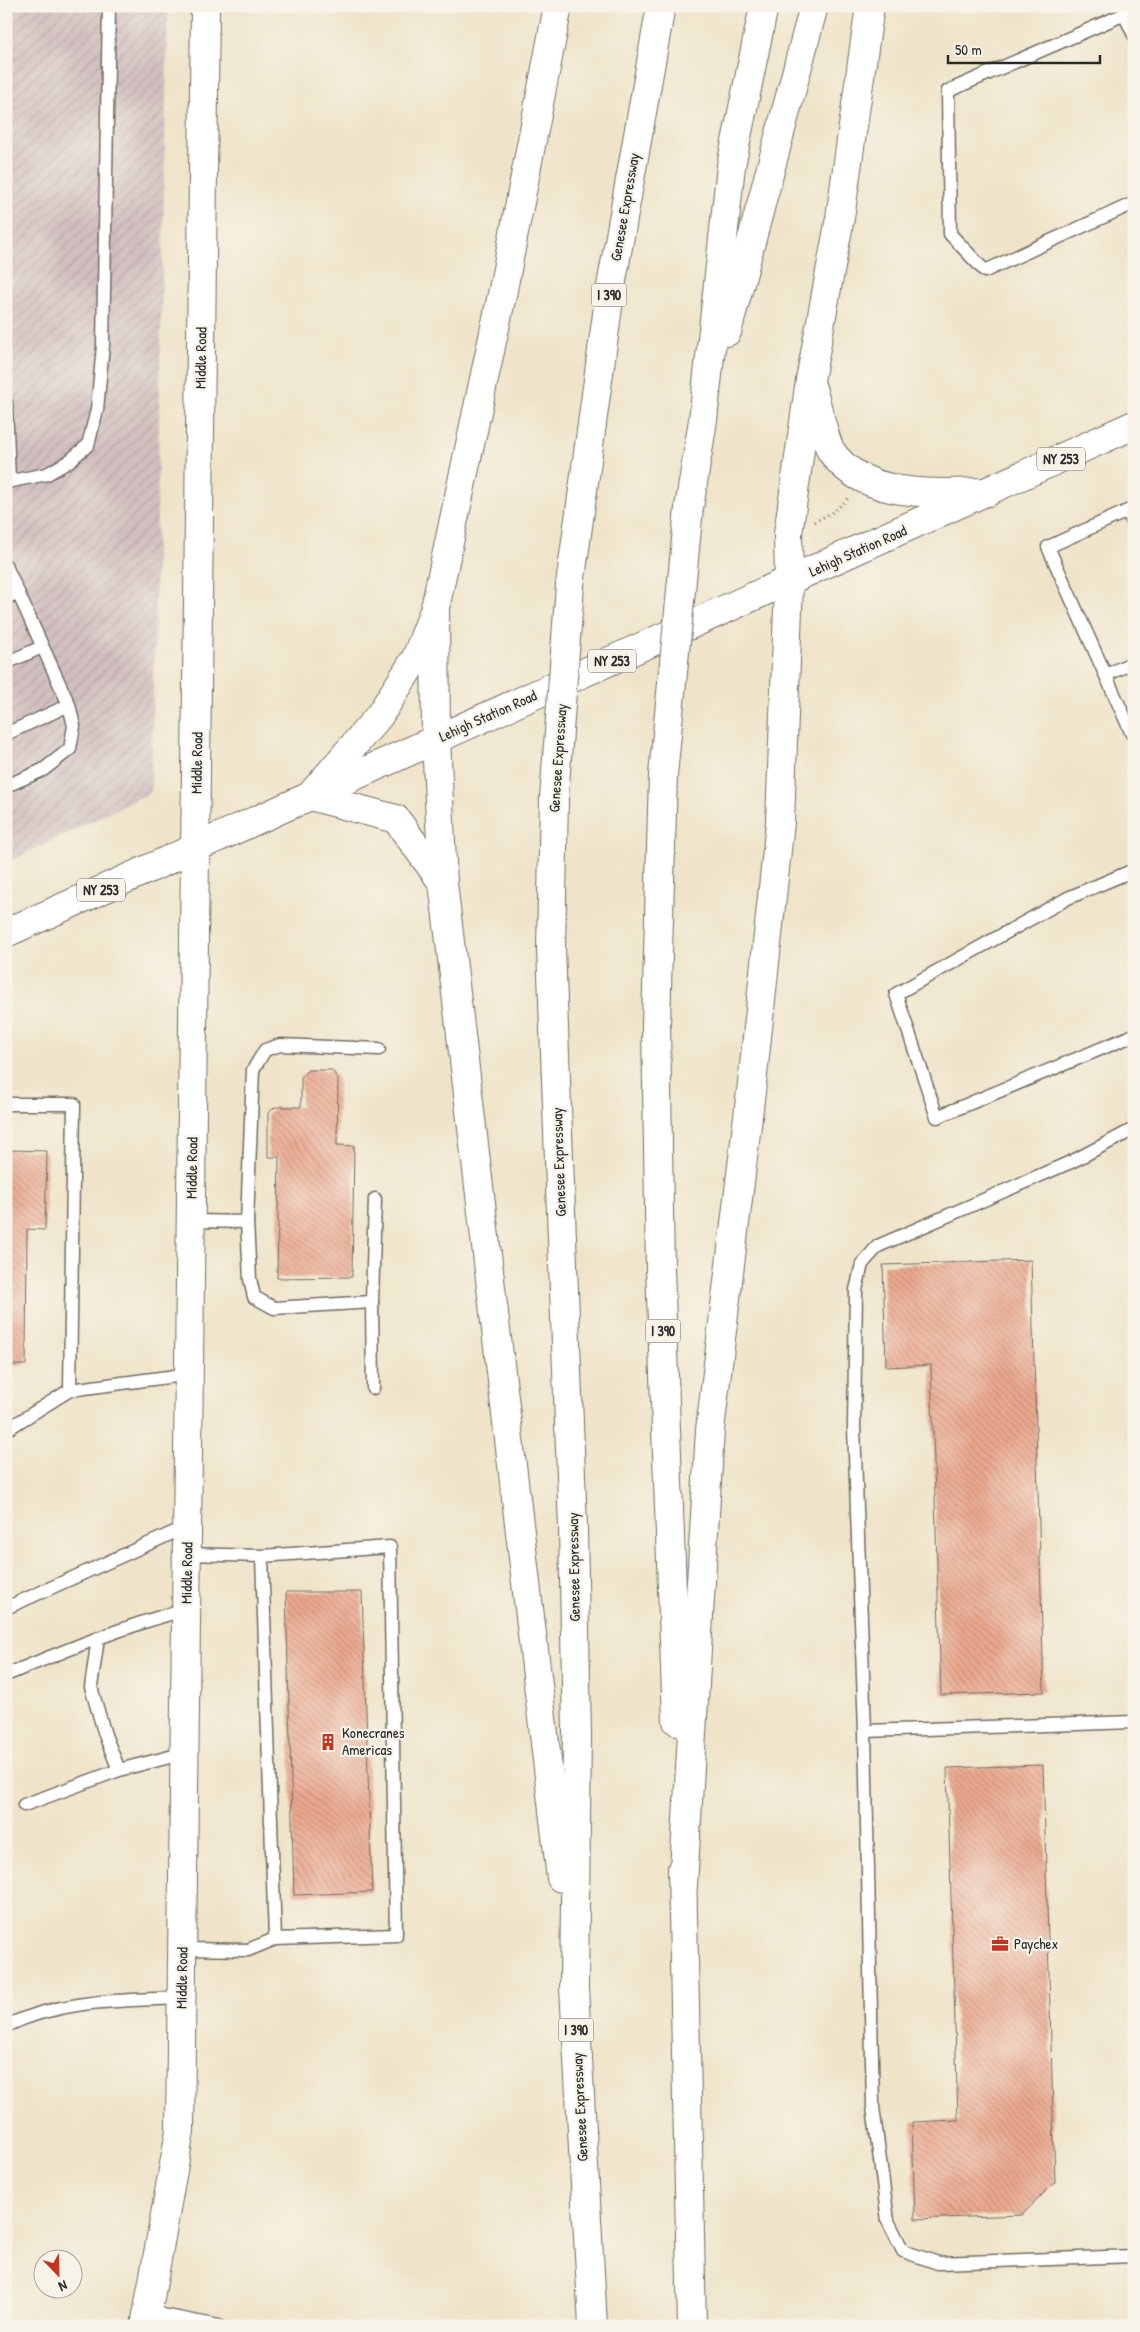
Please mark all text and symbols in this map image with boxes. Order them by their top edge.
scale bar [948,32,1100,64]
text: 50 m [955,39,982,60]
street label: Genesee Expressway [605,151,644,263]
road number: I 390 [592,284,626,306]
street label: Middle Road [189,327,212,389]
road number: NY 253 [1037,448,1085,470]
street label: Lehigh Station Road [806,520,910,581]
road number: NY 253 [588,649,636,672]
street label: Lehigh Station Road [436,685,540,746]
street label: Genesee Expressway [543,703,572,813]
street label: Middle Road [185,732,208,794]
road number: NY 253 [77,878,125,902]
street label: Genesee Expressway [546,1107,571,1217]
street label: Middle Road [180,1137,203,1199]
road number: I 390 [646,1320,680,1342]
street label: Genesee Expressway [562,1512,585,1622]
street label: Middle Road [175,1542,198,1604]
place label: Konecranes Americas [342,1722,405,1760]
building icon: Konecranes Americas [318,1732,338,1752]
place label: Paychex [1014,1933,1059,1954]
office icon: Paychex [990,1934,1010,1954]
street label: Middle Road [170,1947,193,2009]
road number: I 390 [558,2018,594,2042]
street label: Genesee Expressway [566,2052,593,2162]
north arrow [32,2250,82,2300]
text: N [56,2276,70,2297]

